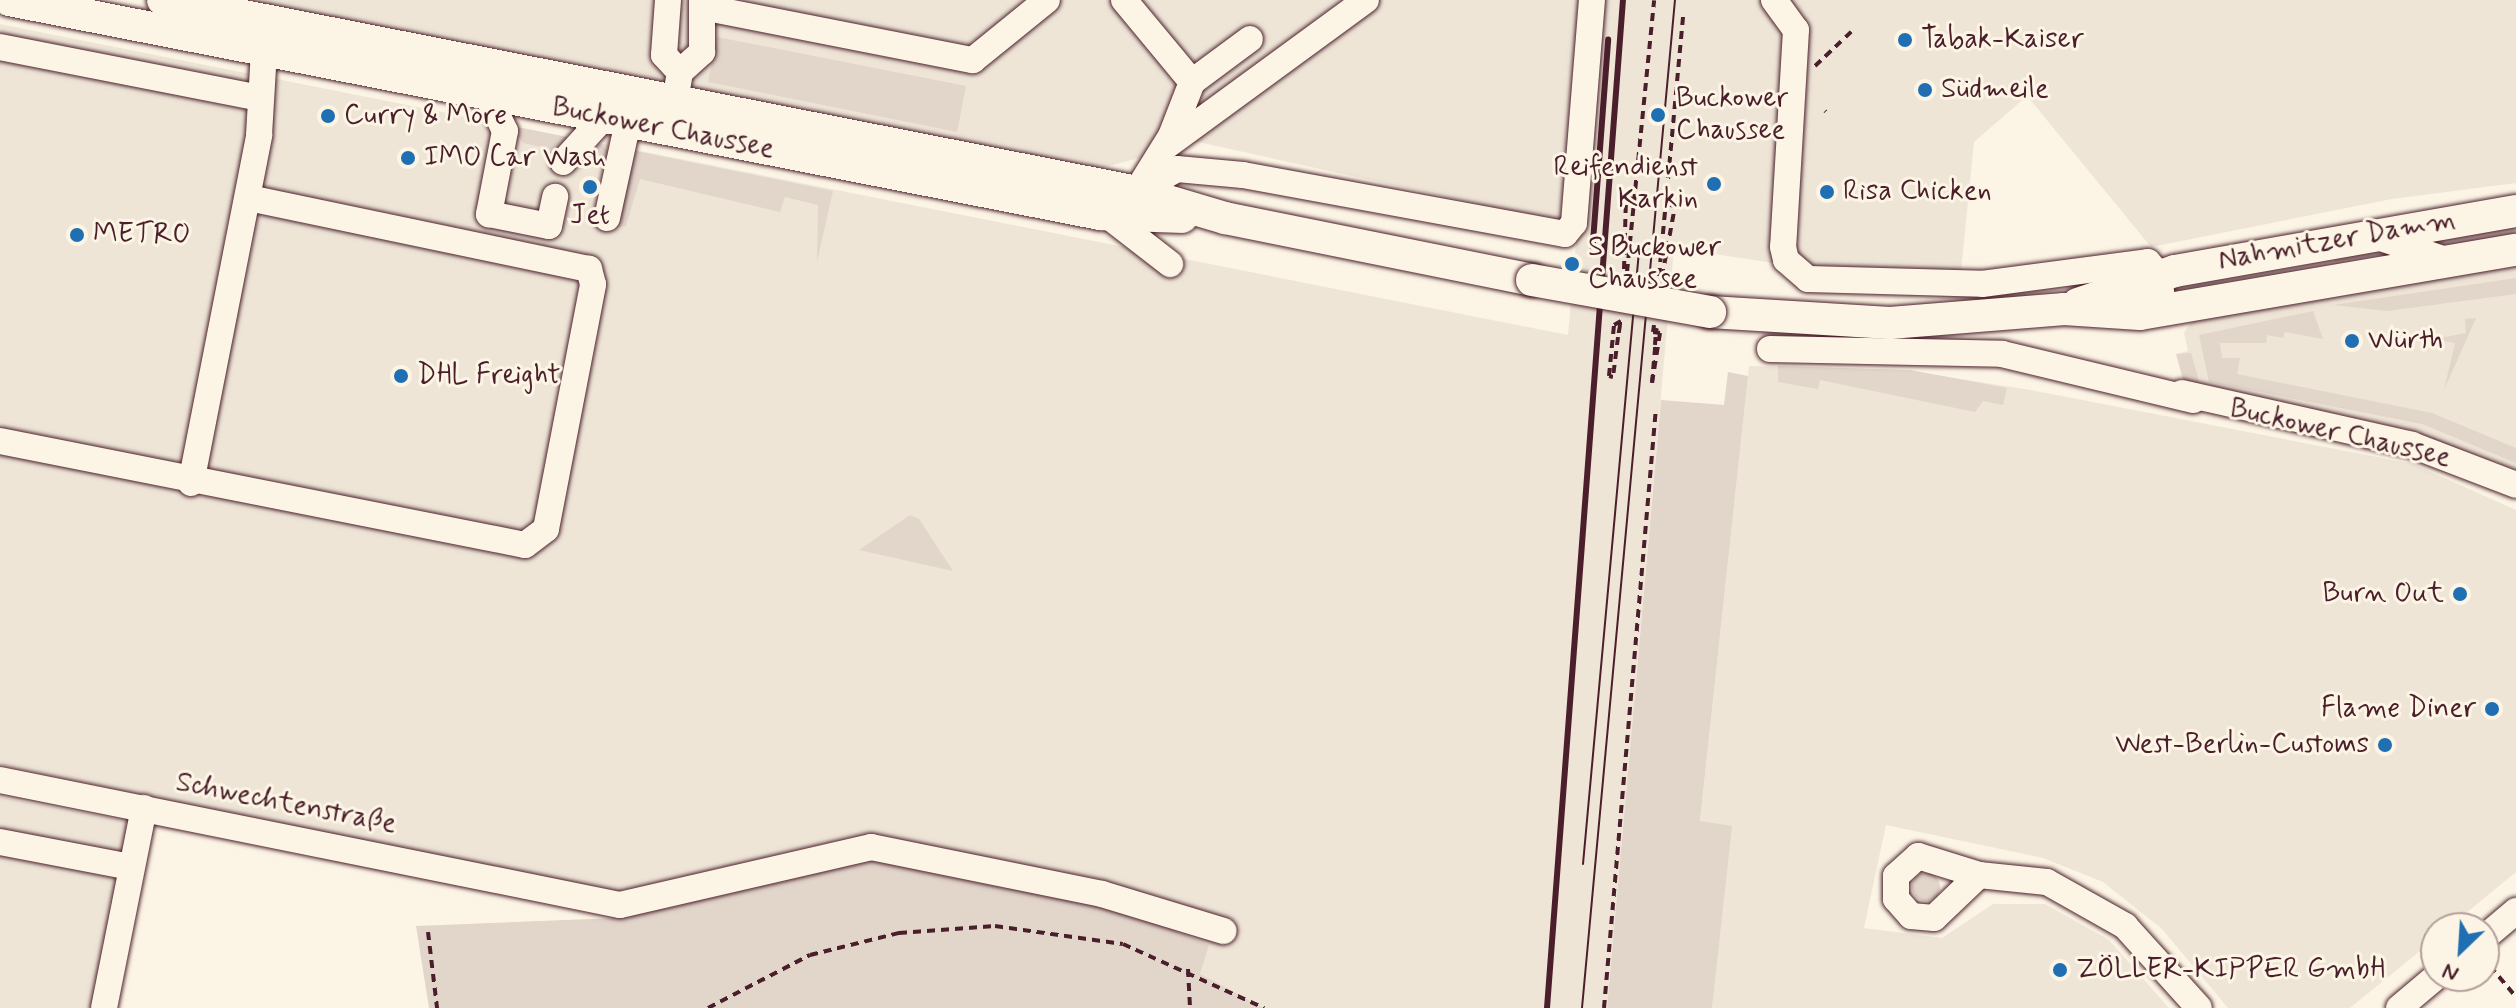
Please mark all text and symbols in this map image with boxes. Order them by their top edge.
place label: Tabak-Kaiser [1921,23,2084,57]
marker: Tabak-Kaiser [1896,31,1914,49]
place label: Südmeile [1941,73,2049,107]
marker: Südmeile [1916,81,1934,99]
place label: Buckower Chaussee [1676,82,1788,148]
street label: Buckower Chaussee [548,91,778,167]
place label: Curry & More [344,99,507,133]
marker: Buckower Chaussee [1647,104,1669,126]
marker: Curry & More [319,107,337,125]
place label: IMO Car Wash [424,141,606,175]
marker: IMO Car Wash [399,149,417,167]
place label: Reifendienst Karkin [1554,151,1698,217]
marker: Reifendienst Karkin [1705,175,1723,193]
place label: Risa Chicken [1843,175,1994,209]
marker: Jet [581,178,599,196]
marker: Risa Chicken [1818,183,1836,201]
place label: Jet [570,199,610,233]
street label: Nahmitzer Damm [2216,204,2458,278]
place label: METRO [93,218,191,252]
marker: METRO [68,226,86,244]
place label: S Buckower Chaussee [1588,231,1723,297]
marker: S Buckower Chaussee [1563,255,1581,273]
place label: Würth [2368,324,2443,358]
marker: Würth [2343,332,2361,350]
place label: DHL Freight [417,359,560,393]
marker: DHL Freight [392,367,410,385]
street label: Buckower Chaussee [2225,392,2455,476]
place label: Burn Out [2329,577,2444,611]
marker: Burn Out [2451,585,2469,603]
place label: Flame Diner [2322,692,2476,726]
marker: Flame Diner [2483,700,2501,718]
place label: West-Berlin-Customs [2115,728,2369,762]
marker: West-Berlin-Customs [2376,736,2394,754]
street label: Schwechtenstraße [173,766,399,842]
north arrow [2420,912,2500,992]
place label: ZÖLLER-KIPPER GmbH [2076,953,2385,987]
text: N [2438,956,2463,988]
marker: ZÖLLER-KIPPER GmbH [2051,961,2069,979]

